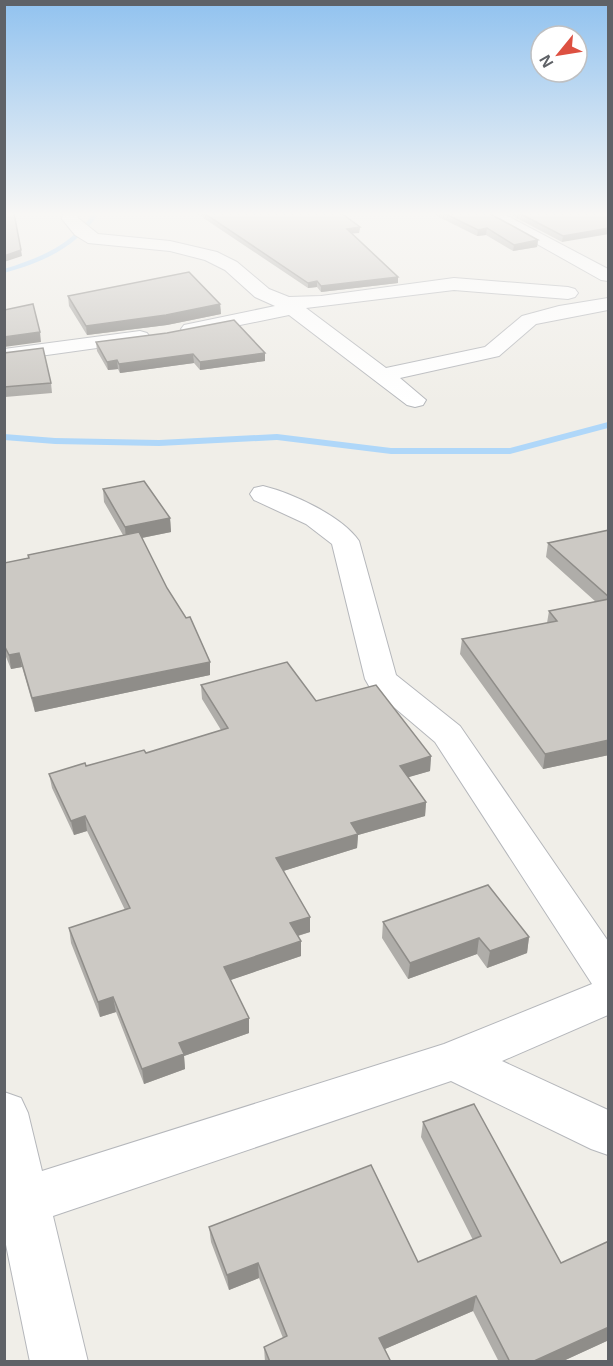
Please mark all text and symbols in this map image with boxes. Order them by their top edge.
north arrow [529,24,589,84]
text: N [536,52,557,71]

